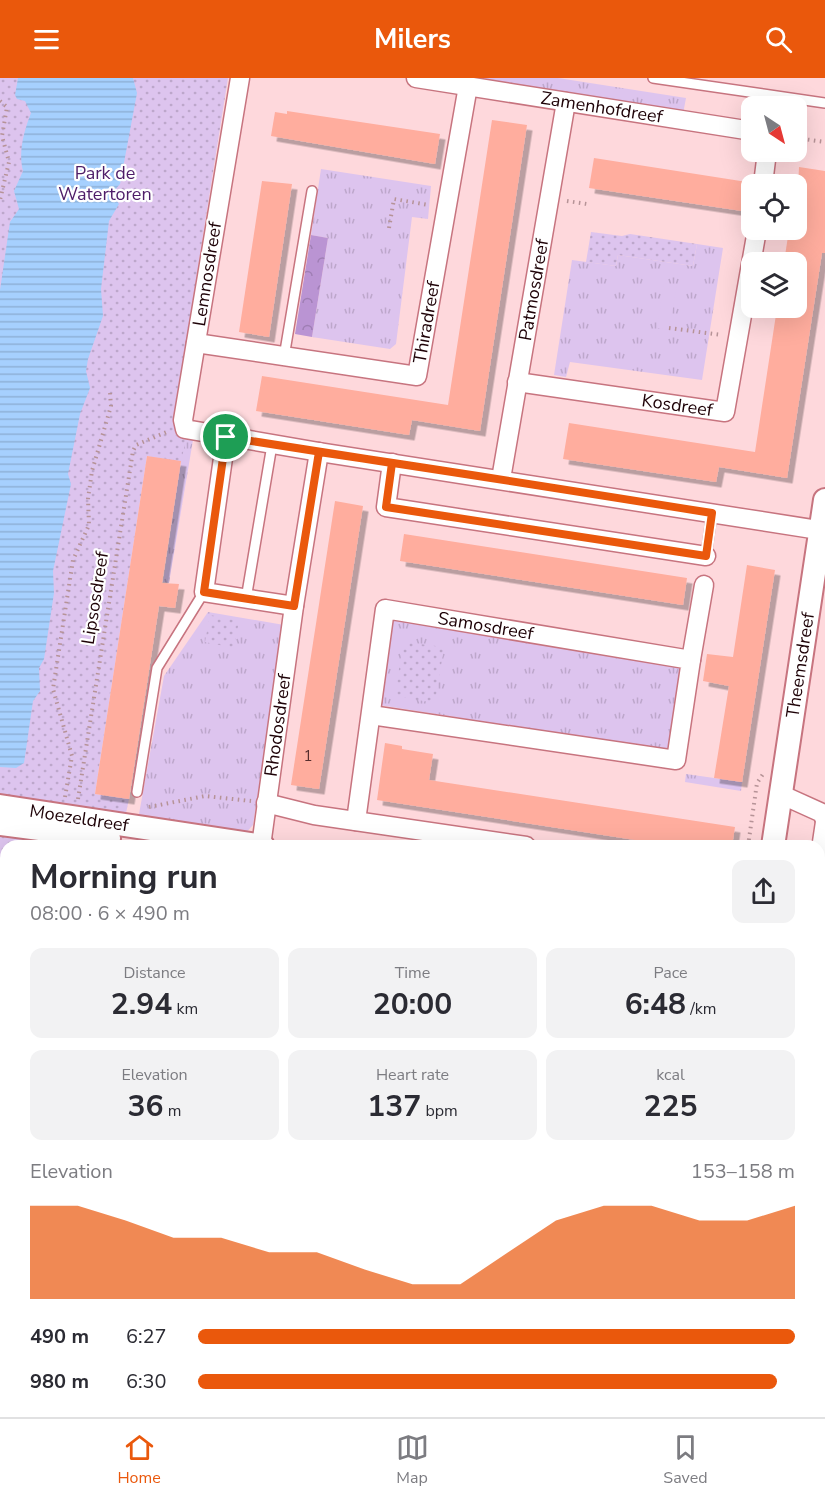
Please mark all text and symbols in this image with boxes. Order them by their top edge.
text: Milers [374,21,451,58]
icon: menu [30,23,63,56]
icon: search [762,23,795,56]
street label: Zamenhofdreef [539,86,665,129]
north arrow [741,96,807,162]
map controls [741,96,807,318]
park label: Park de Watertoren [58,161,152,206]
button: locate [741,174,807,240]
street label: Lemnosdreef [187,219,227,328]
street label: Patmosdreef [513,236,554,343]
button: layers [741,252,807,318]
street label: Thiradreef [407,278,446,365]
street label: Kosdreef [640,388,716,422]
pin [200,411,251,462]
icon: arrive [209,420,242,453]
street label: Lipsosdreef [76,549,114,646]
street label: Samosdreef [436,606,536,646]
street label: Theemsdreef [780,610,820,719]
street label: Rhodosdreef [259,671,297,778]
house number: 1 [303,746,313,766]
street label: Moezeldreef [28,799,131,838]
text: Morning run [30,855,218,900]
button: share [732,860,795,923]
text: 08:00 · 6 × 490 m [30,900,190,927]
text: Distance [123,962,186,984]
text: Time [395,962,430,984]
text: Pace [654,962,687,984]
text: 2.94 [111,984,172,1025]
text: 20:00 [373,984,452,1025]
text: 6:48 [625,984,686,1025]
text: km [172,998,198,1020]
text: /km [686,998,716,1020]
text: Elevation [121,1064,188,1086]
text: Heart rate [376,1064,449,1086]
text: kcal [656,1064,685,1086]
text: 36 [128,1086,164,1127]
text: 137 [367,1086,421,1127]
text: 225 [644,1086,698,1127]
text: m [164,1100,181,1122]
text: bpm [421,1100,458,1122]
text: Elevation [30,1158,113,1185]
text: 153–158 m [691,1158,795,1185]
text: 490 m [30,1323,89,1350]
text: 6:27 [126,1323,167,1350]
text: 980 m [30,1368,89,1395]
text: 6:30 [126,1368,167,1395]
tab: Home [117,1431,161,1489]
tab: Map [396,1431,429,1489]
tab: Saved [663,1431,708,1489]

